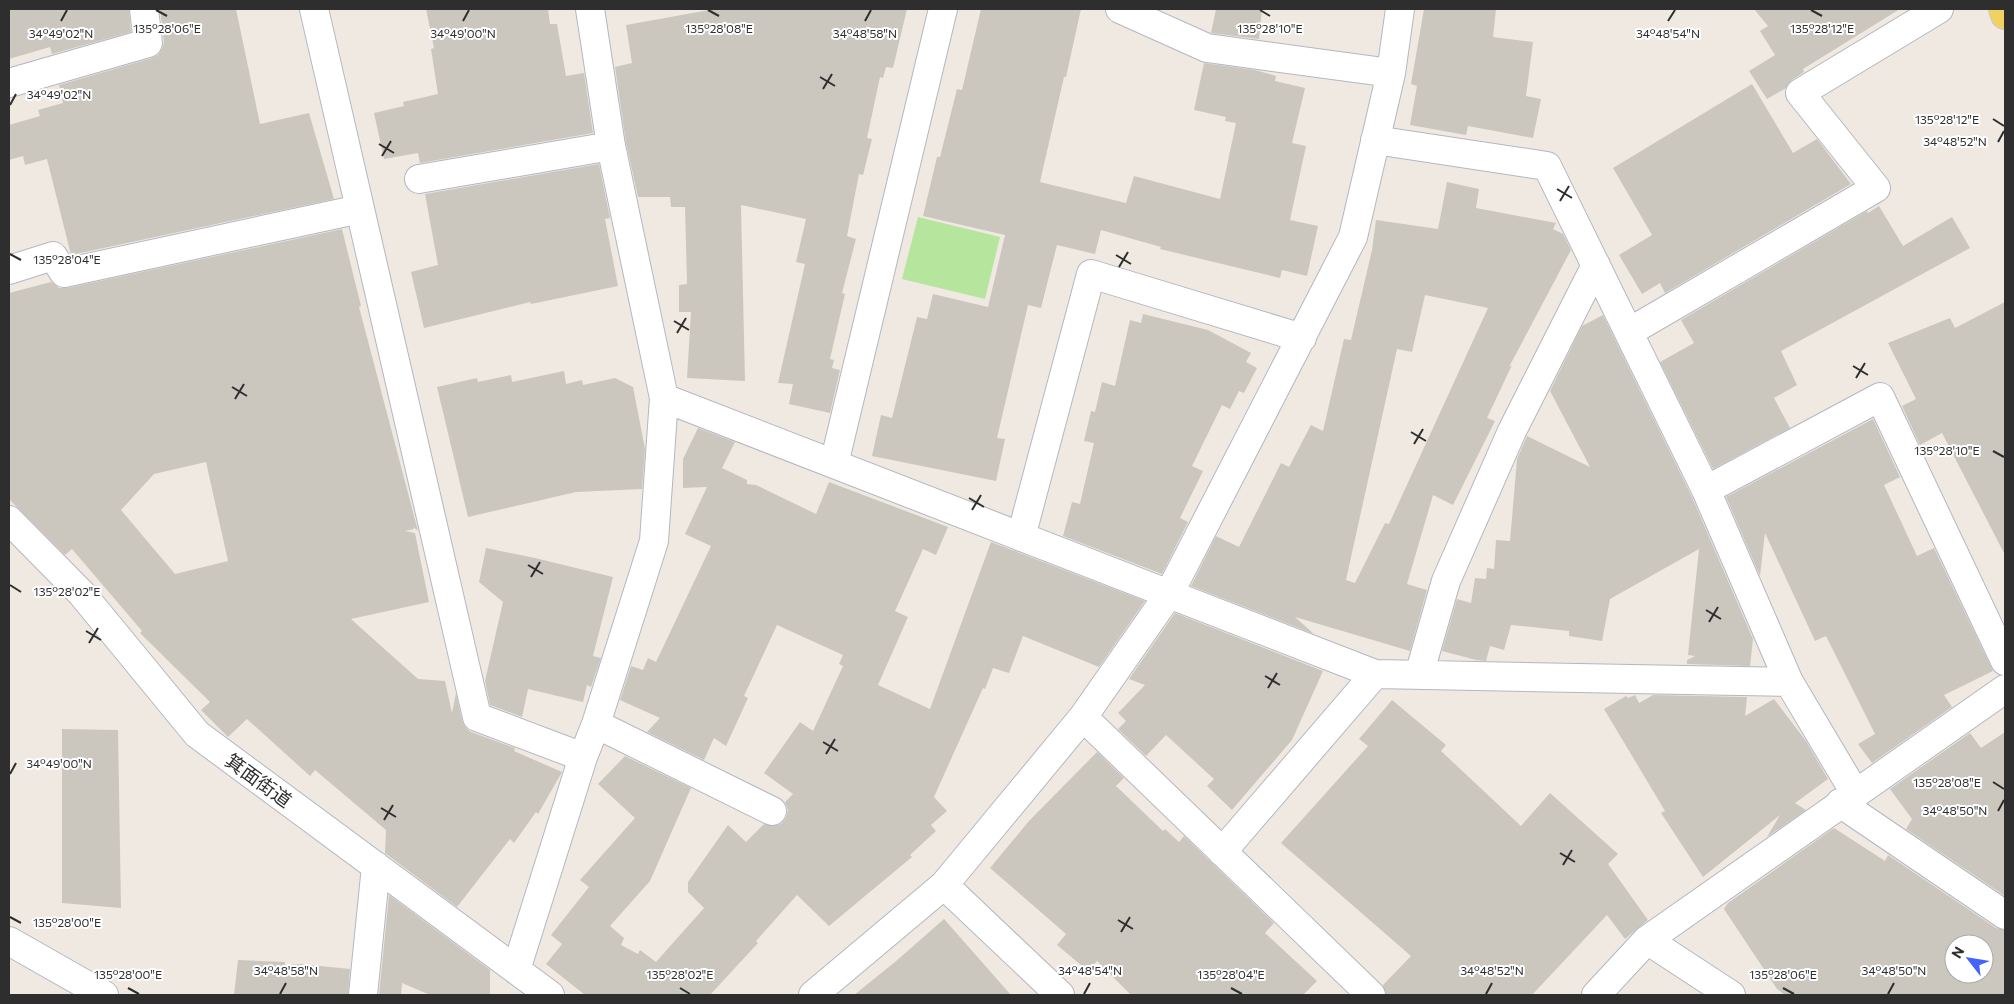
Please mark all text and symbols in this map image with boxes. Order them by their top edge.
text: 135°28'06"E [133,21,201,35]
text: 135°28'08"E [685,21,753,35]
text: 135°28'10"E [1237,21,1303,35]
text: 135°28'12"E [1790,21,1854,35]
text: 34°49'02"N [29,26,93,40]
text: 34°49'00"N [430,26,496,40]
text: 34°48'58"N [833,26,897,40]
text: 34°48'54"N [1636,26,1700,40]
text: 34°49'02"N [27,87,91,101]
text: 135°28'12"E [1915,112,1979,126]
text: 34°48'52"N [1923,134,1987,148]
text: 135°28'04"E [33,252,101,266]
text: 135°28'10"E [1914,443,1980,457]
text: 135°28'02"E [34,584,100,598]
street label: 箕面街道 [221,748,297,812]
text: 34°49'00"N [26,756,92,770]
text: 135°28'08"E [1913,775,1981,789]
text: 34°48'50"N [1923,803,1987,817]
text: 135°28'00"E [33,915,101,929]
north arrow [1944,934,1994,984]
text: N [1947,943,1967,961]
text: 34°48'58"N [254,963,318,977]
text: 34°48'54"N [1058,963,1122,977]
text: 34°48'52"N [1460,963,1524,977]
text: 34°48'50"N [1862,963,1926,977]
text: 135°28'00"E [94,967,162,981]
text: 135°28'02"E [647,967,713,981]
text: 135°28'04"E [1197,967,1265,981]
text: 135°28'06"E [1749,967,1817,981]

